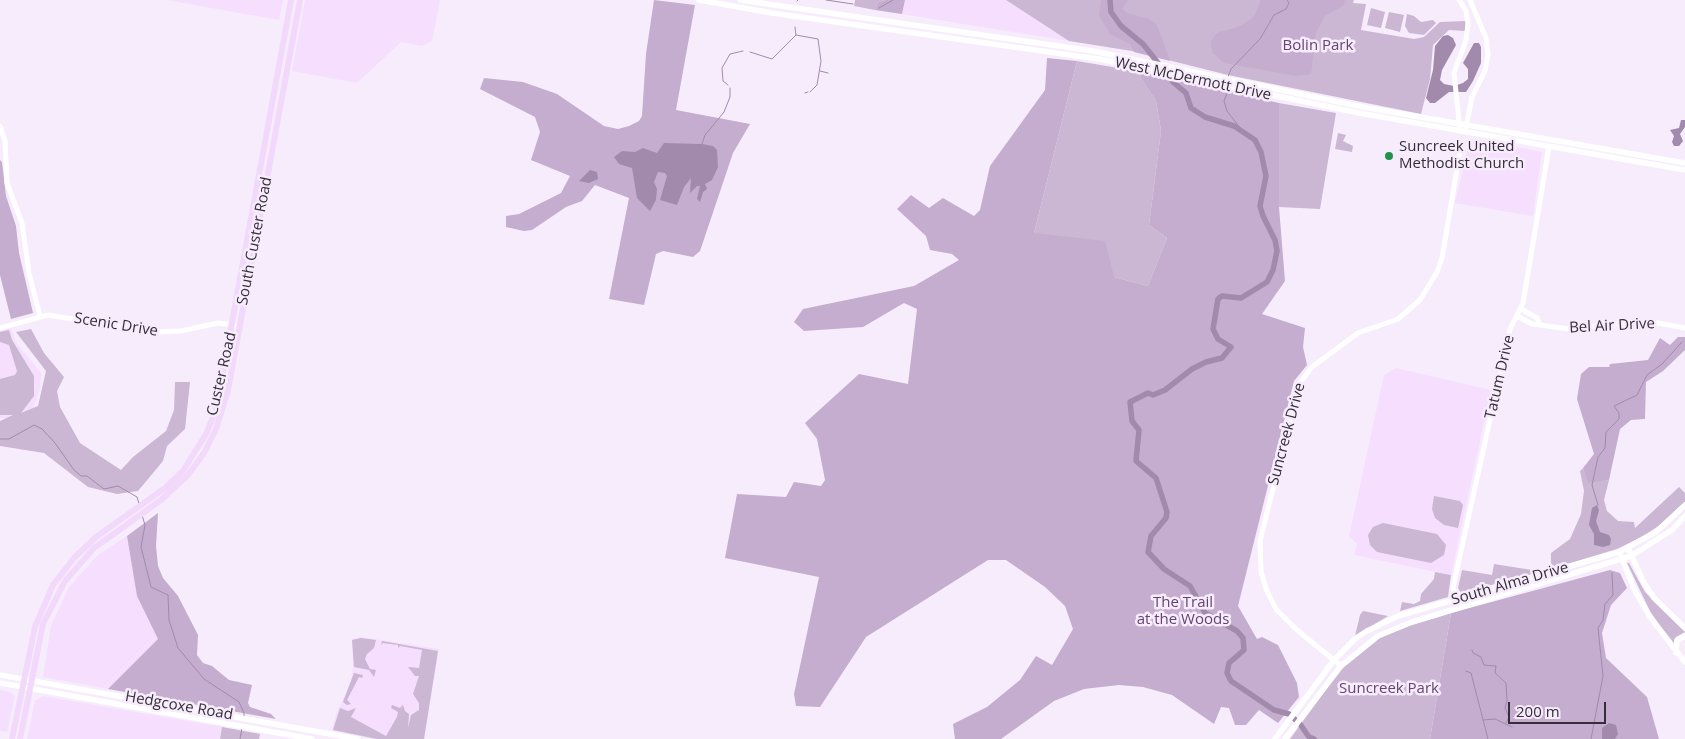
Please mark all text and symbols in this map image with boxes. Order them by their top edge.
park label: Bolin Park [1283,37,1353,55]
street label: West McDermott Drive [1113,54,1273,104]
place label: Suncreek United Methodist Church [1399,138,1524,173]
marker: Suncreek United Methodist Church [1383,150,1395,162]
street label: South Custer Road [234,175,276,307]
street label: Scenic Drive [73,309,159,341]
street label: Bel Air Drive [1569,315,1655,337]
street label: Custer Road [204,330,240,418]
street label: Tatum Drive [1482,333,1518,421]
street label: Suncreek Drive [1265,381,1309,487]
street label: South Alma Drive [1449,559,1571,609]
park label: The Trail at the Woods [1137,594,1229,629]
park label: Suncreek Park [1339,680,1439,698]
street label: Hedgcoxe Road [124,688,234,724]
scale bar [1510,692,1608,724]
text: 200 m [1516,701,1560,721]

